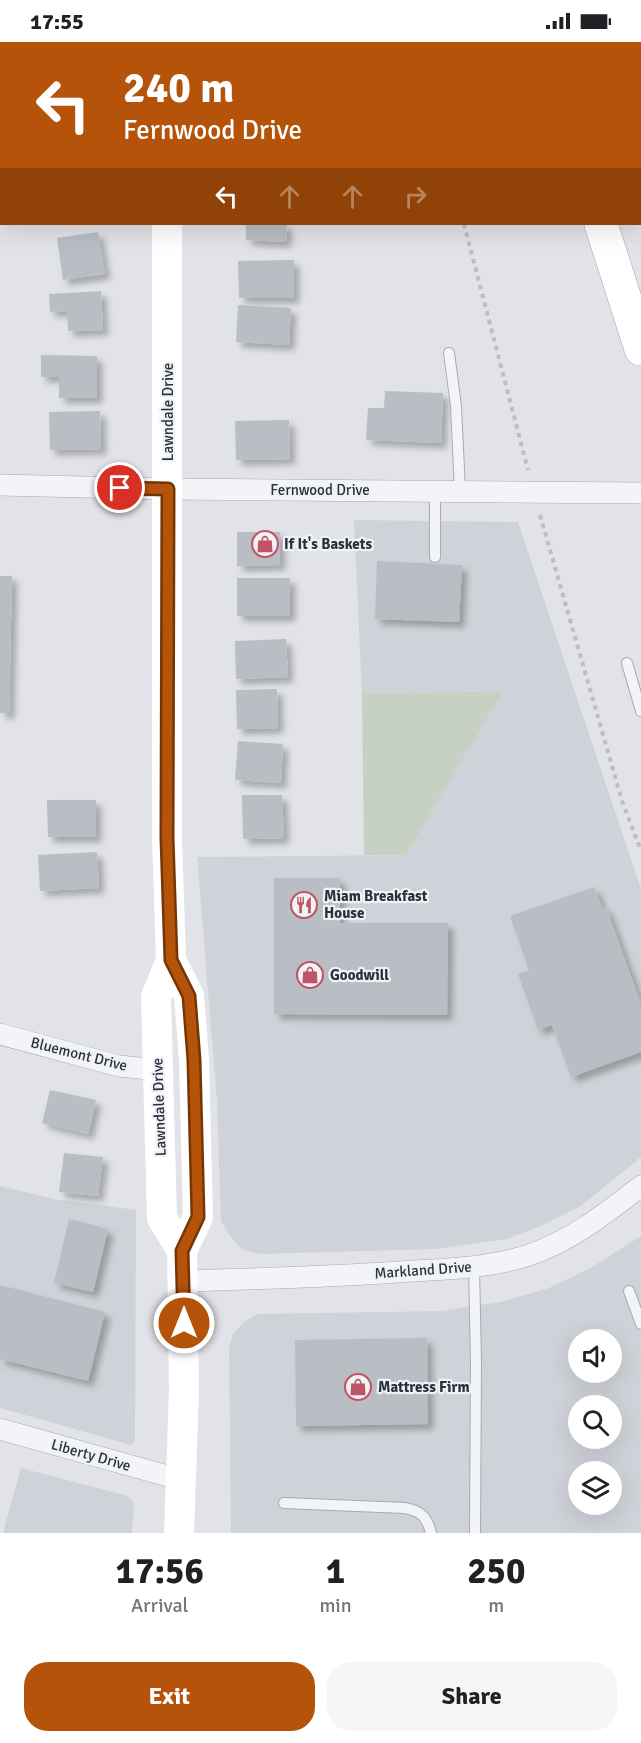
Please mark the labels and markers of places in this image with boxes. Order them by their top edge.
pin [94,462,145,513]
shop icon: If It's Baskets [250,529,280,559]
place label: If It's Baskets [284,535,372,553]
place label: Miam Breakfast House [324,887,428,922]
restaurant icon: Miam Breakfast House [289,890,319,920]
shop icon: Goodwill [295,960,325,990]
place label: Goodwill [330,966,389,984]
shop icon: Mattress Firm [343,1372,373,1402]
place label: Mattress Firm [378,1378,470,1396]

